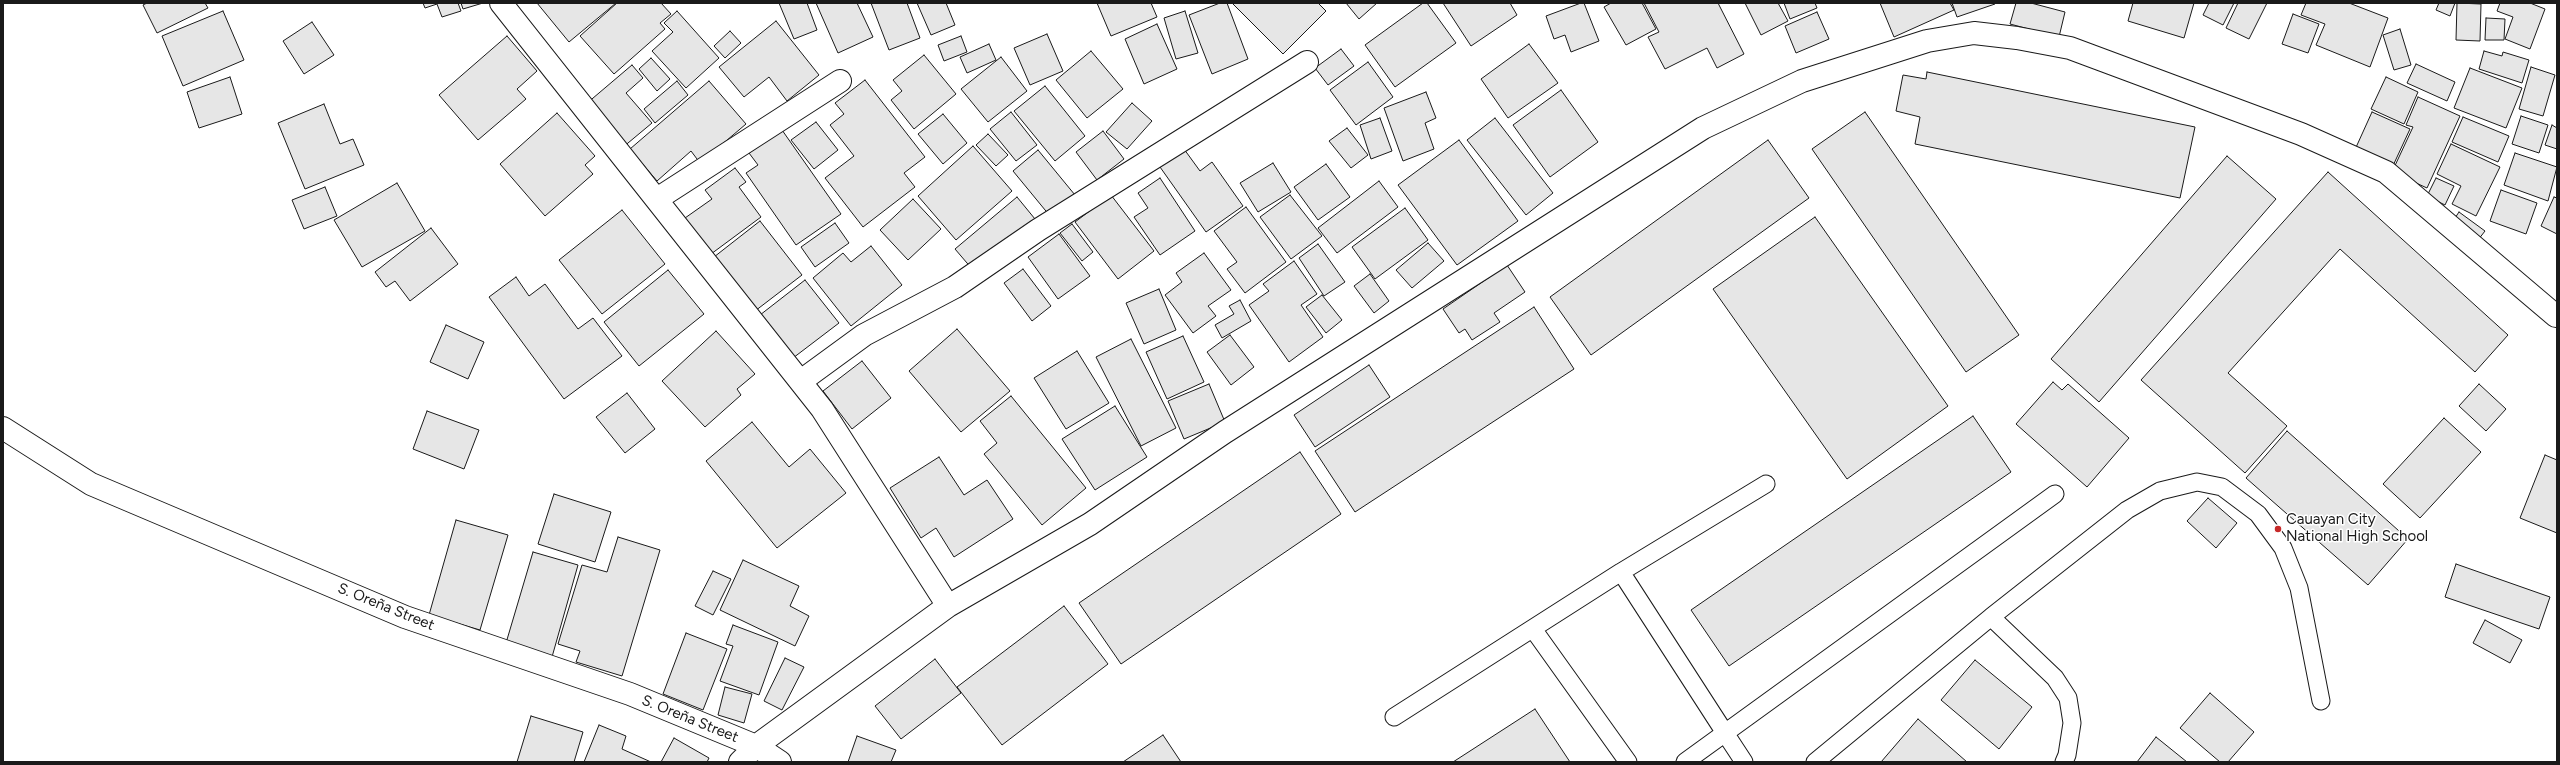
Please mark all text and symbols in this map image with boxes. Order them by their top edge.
place label: Cauayan City National High School [2286,511,2428,546]
marker: Cauayan City National High School [2273,524,2283,534]
street label: S. Oreña Street [335,579,437,635]
street label: S. Oreña Street [639,691,741,747]

